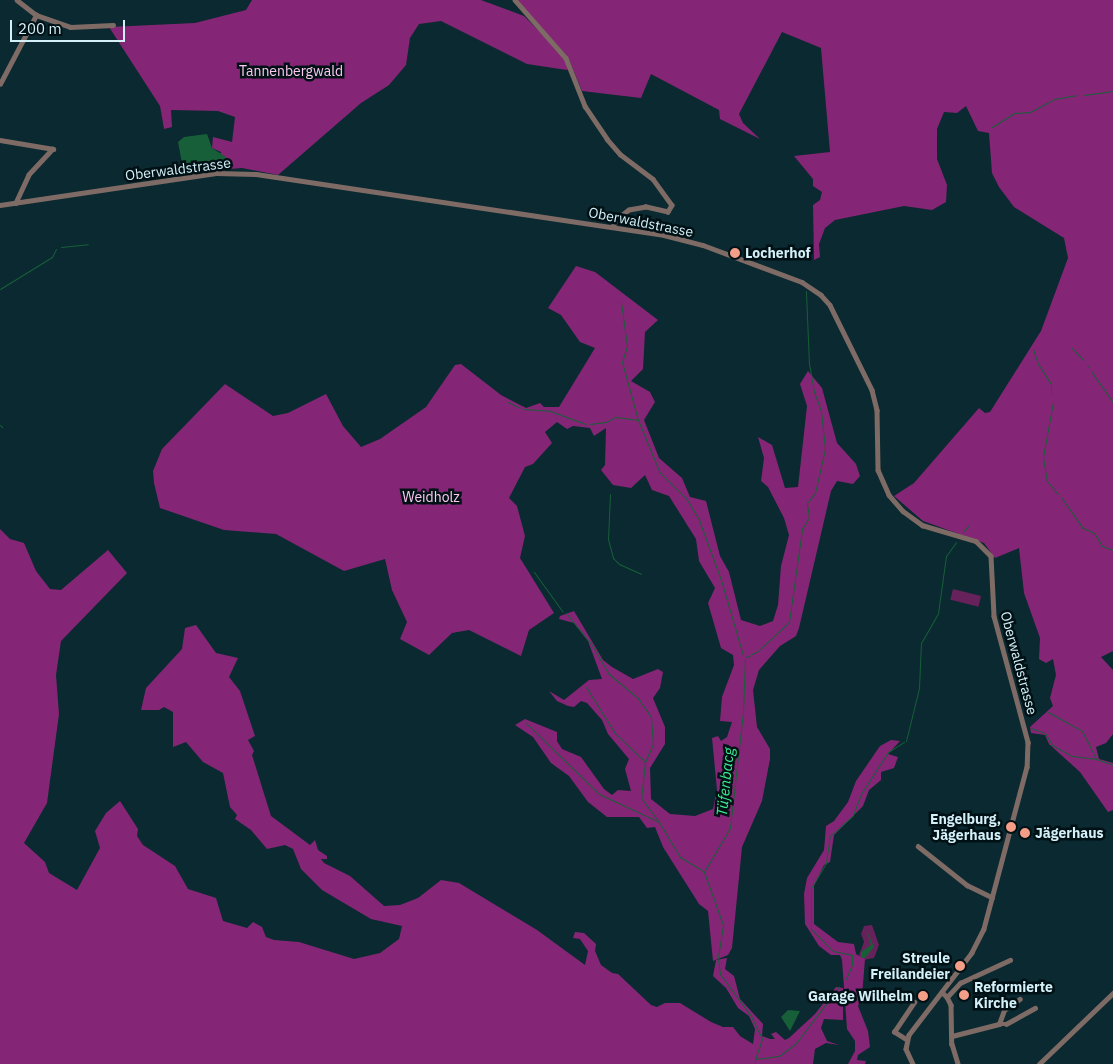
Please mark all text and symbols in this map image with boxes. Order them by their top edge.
scale bar [12,10,128,42]
text: 200 m [18,19,62,38]
park label: Tannenbergwald [239,63,343,79]
street label: Oberwaldstrasse [124,154,232,184]
street label: Oberwaldstrasse [587,204,695,240]
place label: Locherhof [745,245,810,261]
marker: Locherhof [729,247,741,259]
park label: Weidholz [402,489,460,505]
street label: Oberwaldstrasse [997,609,1041,717]
water label: Tüfenbacg [712,747,738,817]
place label: Engelburg, Jägerhaus [930,811,1001,844]
marker: Engelburg, Jägerhaus [1005,821,1017,833]
place label: Jägerhaus [1035,825,1104,841]
marker: Jägerhaus [1019,827,1031,839]
place label: Streule Freilandeier [870,950,950,982]
marker: Streule Freilandeier [954,960,966,972]
place label: Reformierte Kirche [974,979,1053,1012]
place label: Garage Wilhelm [808,988,913,1004]
marker: Reformierte Kirche [958,989,970,1001]
marker: Garage Wilhelm [917,990,929,1002]

